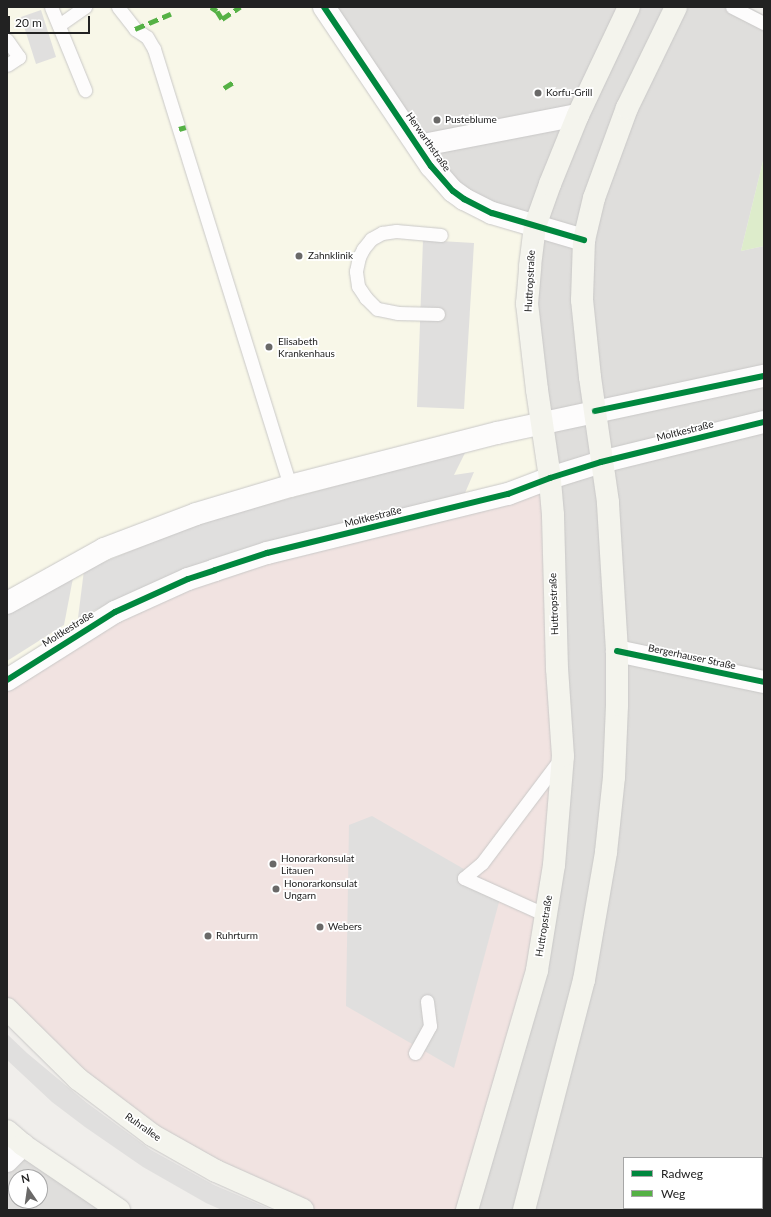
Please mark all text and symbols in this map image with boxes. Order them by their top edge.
scale bar [10,8,92,34]
text: 20 m [15,15,42,30]
place label: Korfu-Grill [546,87,592,99]
marker: Korfu-Grill [533,88,543,98]
street label: Herwarthstraße [403,110,453,174]
place label: Pusteblume [445,114,497,126]
marker: Pusteblume [432,115,442,125]
marker: Zahnklinik [293,250,305,262]
place label: Zahnklinik [308,250,353,262]
street label: Huttropstraße [522,250,538,312]
place label: Elisabeth Krankenhaus [278,335,335,358]
marker: Elisabeth Krankenhaus [263,341,275,353]
street label: Moltkestraße [655,418,715,444]
street label: Moltkestraße [343,504,403,530]
street label: Huttropstraße [547,573,561,635]
street label: Moltkestraße [40,608,96,650]
street label: Bergerhauser Straße [647,642,737,672]
place label: Honorarkonsulat Litauen [281,852,354,876]
marker: Honorarkonsulat Litauen [268,859,278,869]
place label: Honorarkonsulat Ungarn [284,877,357,900]
marker: Honorarkonsulat Ungarn [271,884,281,894]
street label: Huttropstraße [533,894,555,958]
place label: Webers [328,921,362,933]
marker: Webers [315,922,325,932]
place label: Ruhrturm [216,930,258,942]
marker: Ruhrturm [203,931,213,941]
street label: Ruhrallee [123,1110,163,1144]
legend [623,1157,763,1209]
text: Radweg [661,1166,703,1181]
north arrow [8,1169,48,1209]
text: N [20,1171,31,1185]
text: Weg [661,1186,685,1201]

